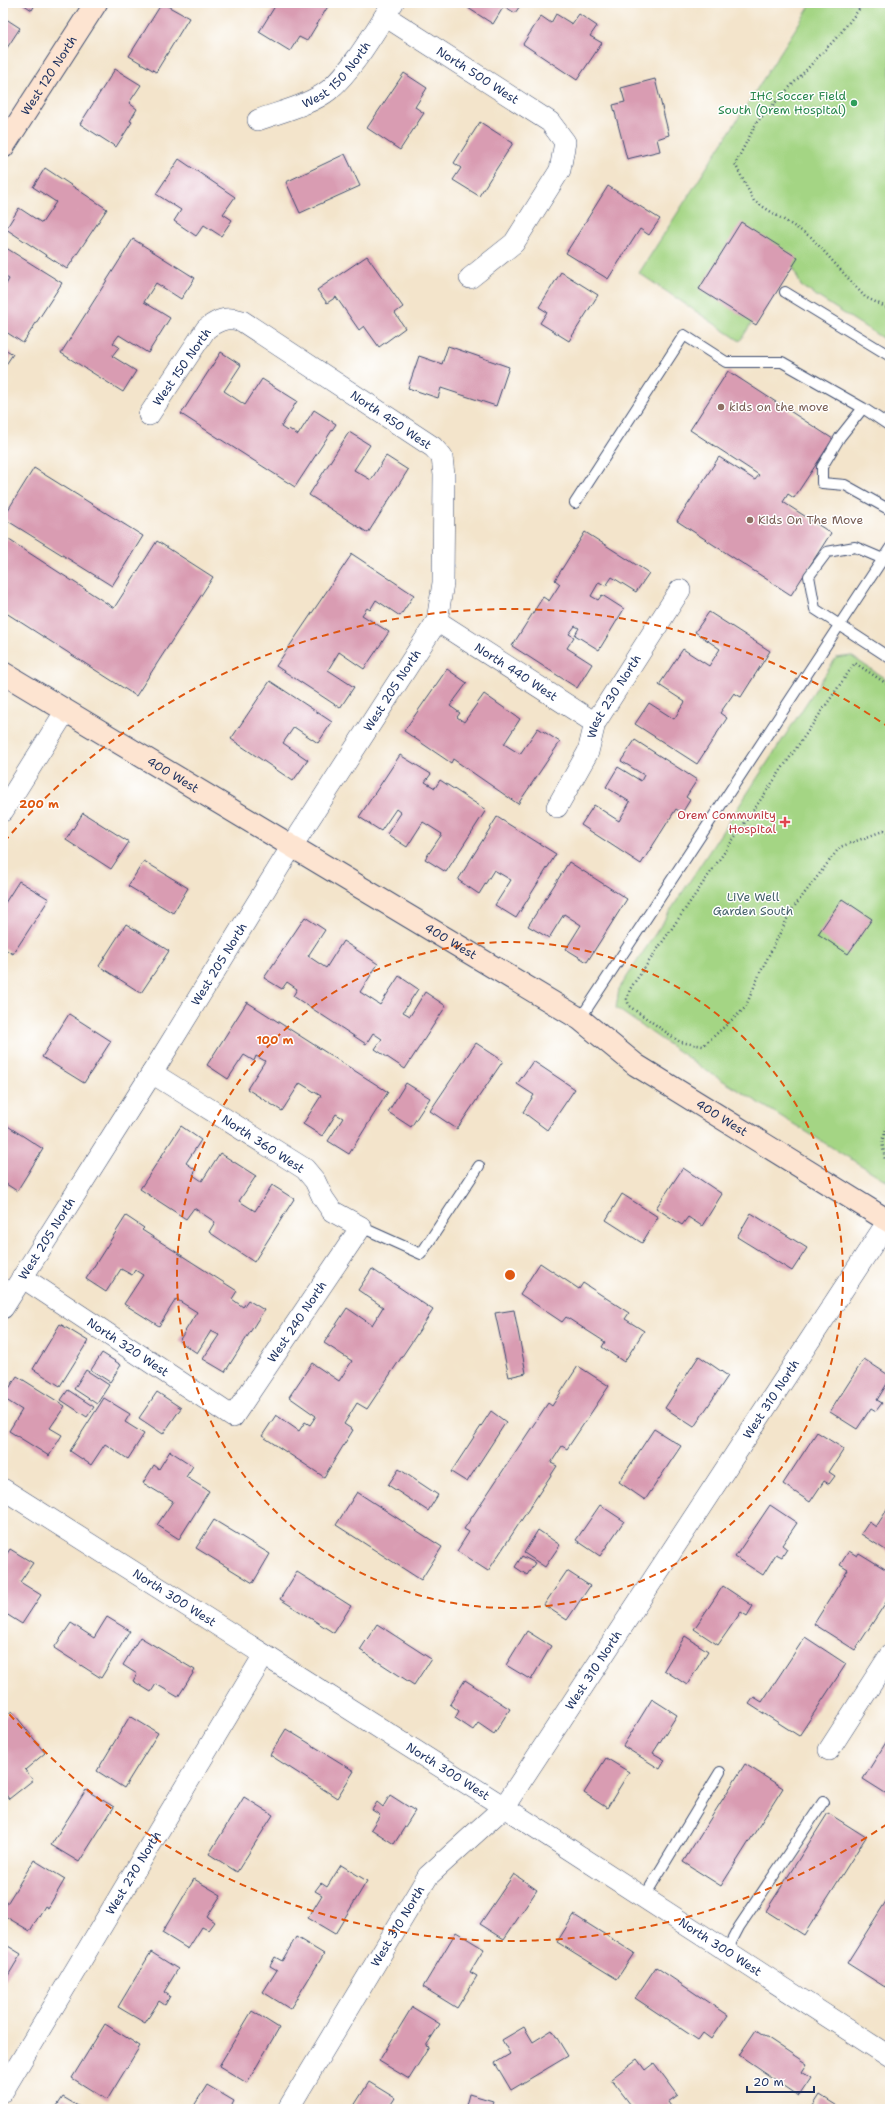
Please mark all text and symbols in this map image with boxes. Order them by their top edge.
street label: West 120 North [18,33,81,118]
street label: West 150 North [300,38,374,112]
street label: North 500 West [433,43,522,108]
place label: IHC Soccer Field South (Orem Hospital) [718,88,846,118]
marker: IHC Soccer Field South (Orem Hospital) [849,98,859,108]
street label: West 150 North [149,325,215,409]
street label: North 450 West [347,387,435,453]
place label: kids on the move [729,399,829,415]
marker: kids on the move [716,402,726,412]
place label: Kids On The Move [758,512,863,528]
marker: Kids On The Move [745,515,755,525]
street label: North 440 West [471,639,561,705]
street label: West 205 North [360,646,425,735]
street label: West 230 North [584,652,645,740]
street label: 400 West [144,753,202,797]
text: 200 m [19,796,59,812]
place label: Orem Community Hospital [677,807,776,837]
marker: Orem Community Hospital [779,816,791,828]
park label: LiVe Well Garden South [713,889,793,919]
street label: West 205 North [187,920,251,1009]
street label: 400 West [422,920,480,963]
text: 100 m [257,1032,294,1048]
street label: 400 West [693,1096,750,1140]
street label: North 360 West [219,1111,307,1177]
street label: West 205 North [15,1195,79,1283]
centre of rings [503,1268,517,1282]
street label: West 240 North [264,1278,330,1366]
street label: North 320 West [84,1314,172,1380]
street label: West 310 North [739,1356,803,1442]
street label: North 300 West [130,1565,219,1630]
street label: West 310 North [562,1627,625,1713]
street label: North 300 West [403,1739,493,1804]
street label: West 270 North [102,1828,165,1918]
street label: West 310 North [367,1883,428,1970]
street label: North 300 West [676,1914,765,1980]
scale bar [747,2068,814,2094]
text: 20 m [753,2074,784,2090]

